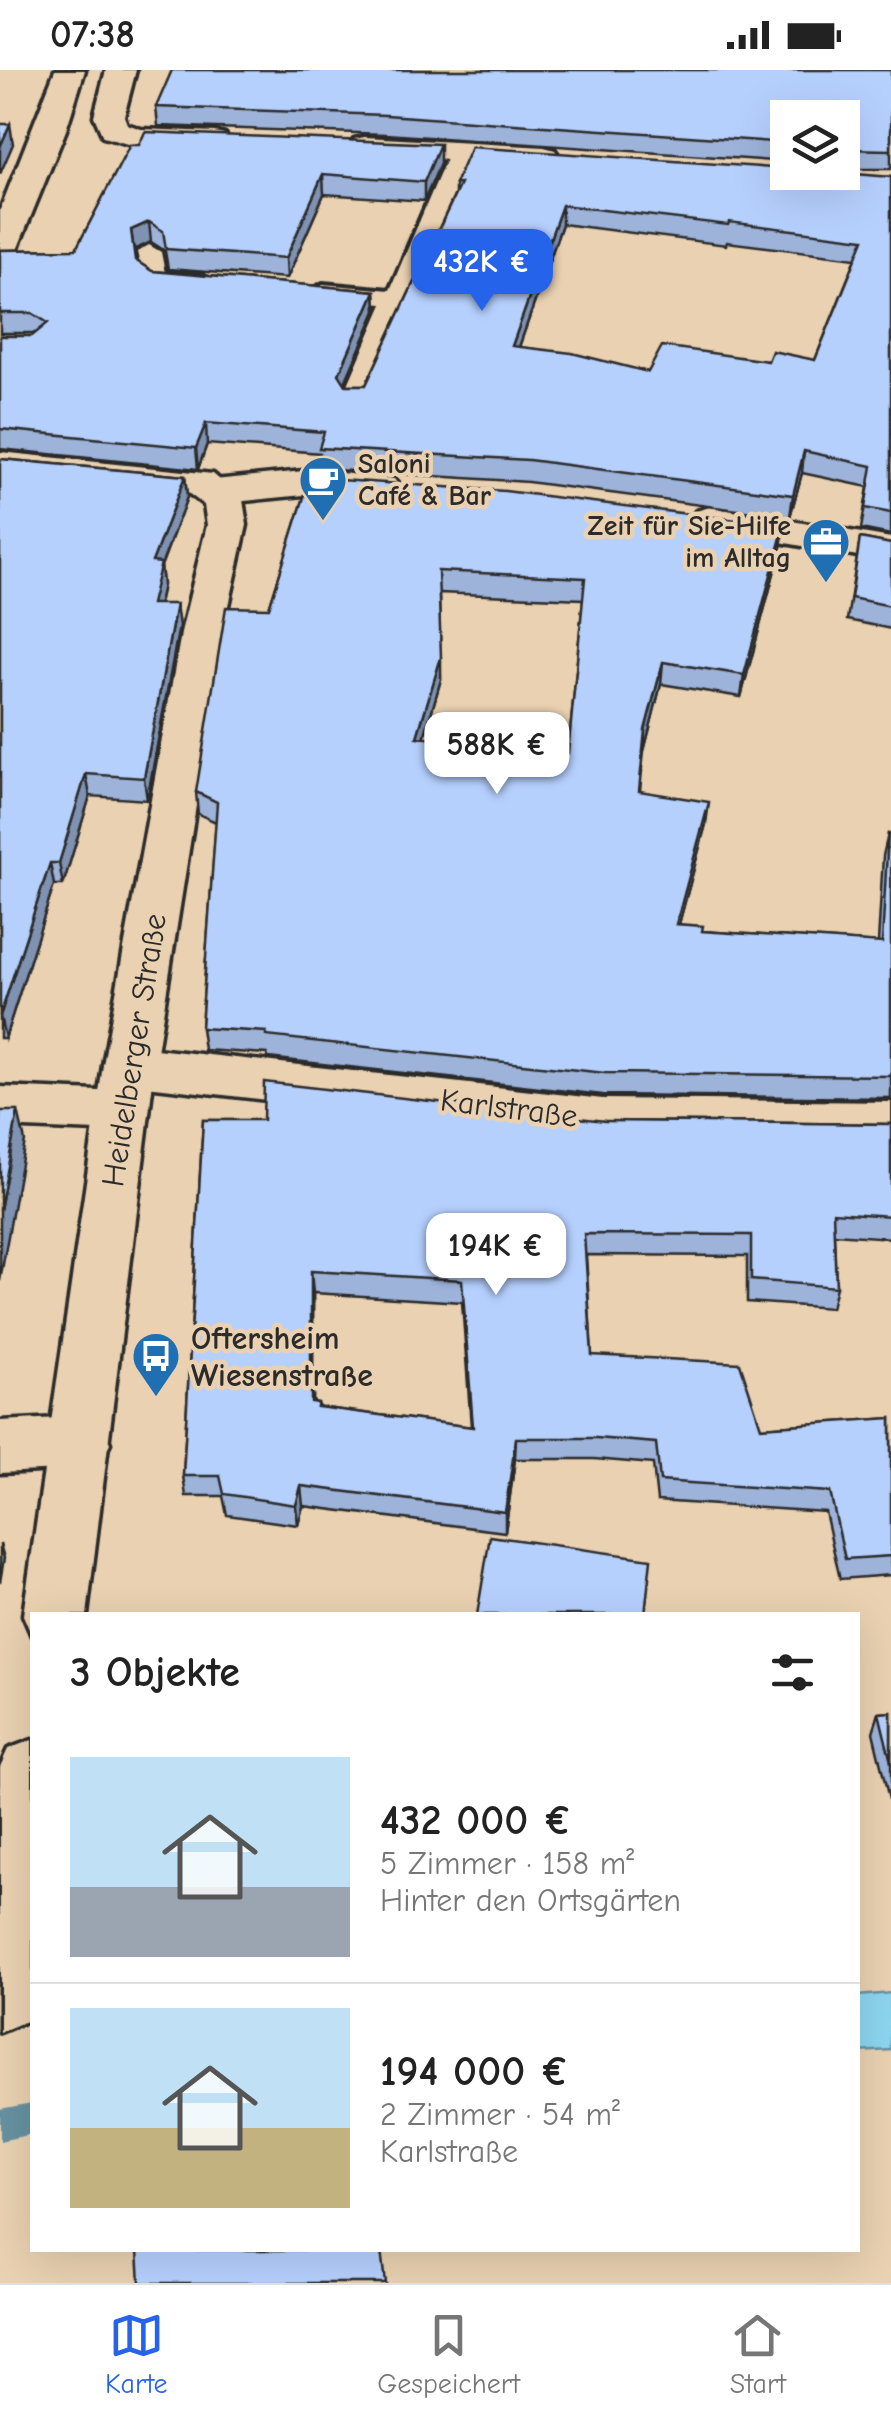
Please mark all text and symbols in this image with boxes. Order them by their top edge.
text: 07:38 [50,13,135,57]
map controls [770,100,860,190]
button: layers [770,100,860,190]
pin: 432K € [401,229,563,314]
text: 432K € [433,243,531,280]
place label: Saloni Café & Bar [358,448,492,512]
cafe icon: Saloni Café & Bar [297,454,349,522]
place label: Zeit für Sie-Hilfe im Alltag [588,510,791,574]
office icon: Zeit für Sie-Hilfe im Alltag [800,516,852,584]
pin: 588K € [416,712,578,797]
text: 588K € [446,726,548,763]
street label: Heidelberger Straße [94,911,174,1189]
street label: Karlstraße [438,1081,580,1135]
pin: 194K € [415,1213,577,1298]
text: 194K € [448,1227,544,1264]
place label: Oftersheim Wiesenstraße [191,1320,373,1394]
bus stop icon: Oftersheim Wiesenstraße [130,1330,182,1398]
icon: filters [765,1645,820,1700]
text: 3 Objekte [70,1648,240,1697]
text: 432 000 € [380,1796,572,1845]
icon: home [150,1797,270,1917]
text: 5 Zimmer · 158 m² [380,1845,634,1882]
text: Hinter den Ortsgärten [380,1882,681,1919]
text: 194 000 € [380,2047,569,2096]
icon: home [150,2048,270,2168]
text: 2 Zimmer · 54 m² [380,2096,620,2133]
text: Karlstraße [380,2133,518,2170]
tab: Karte [105,2308,167,2400]
tab: Gespeichert [377,2308,520,2400]
tab: Start [730,2308,786,2400]

